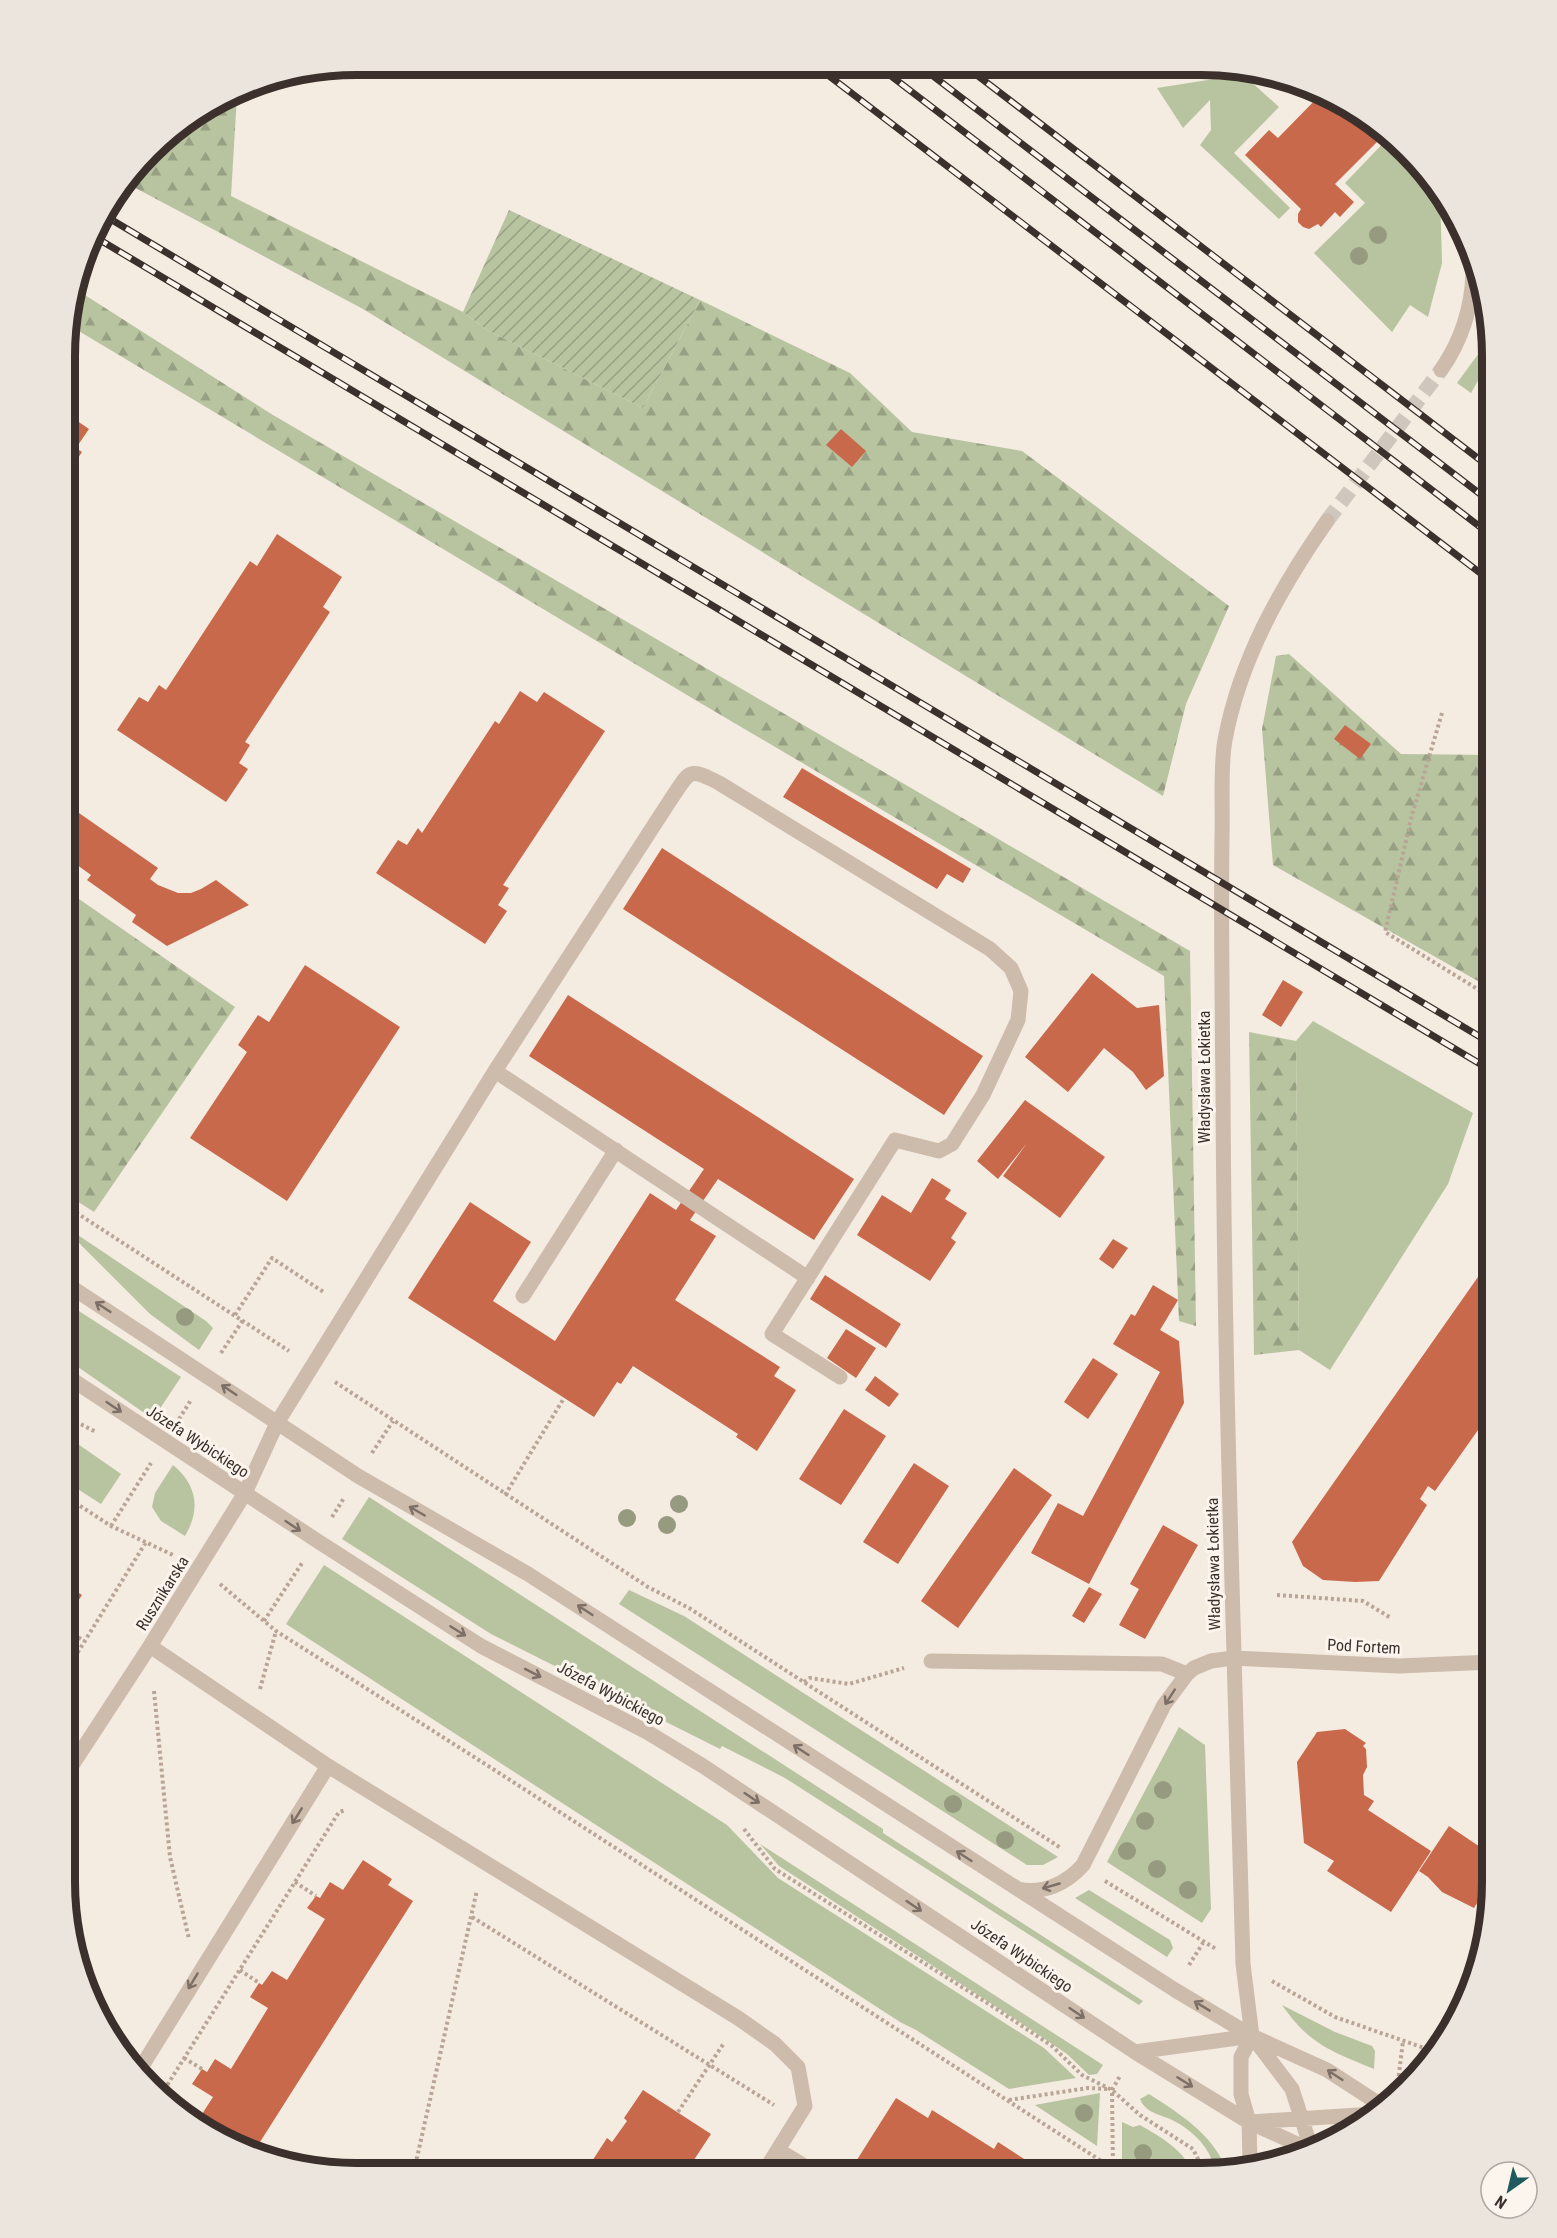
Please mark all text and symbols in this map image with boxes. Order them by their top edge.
street label: Władysława Łokietka [1195,1011,1214,1143]
one-way arrow [95,1301,111,1313]
one-way arrow [221,1384,238,1396]
one-way arrow [105,1401,122,1413]
street label: Józefa Wybickiego [143,1401,253,1482]
street label: Władysława Łokietka [1203,1497,1224,1631]
one-way arrow [409,1505,426,1517]
one-way arrow [285,1519,302,1532]
street label: Rusznikarska [132,1553,193,1634]
one-way arrow [577,1604,594,1616]
one-way arrow [449,1625,466,1637]
street label: Pod Fortem [1327,1635,1401,1658]
street label: Józefa Wybickiego [554,1657,668,1730]
one-way arrow [524,1668,542,1679]
one-way arrow [1163,1689,1176,1706]
one-way arrow [792,1743,809,1756]
one-way arrow [743,1792,759,1804]
one-way arrow [290,1807,302,1824]
one-way arrow [956,1849,973,1862]
one-way arrow [1042,1881,1061,1892]
one-way arrow [905,1900,922,1912]
street label: Józefa Wybickiego [967,1914,1076,1996]
one-way arrow [187,1972,199,1989]
one-way arrow [1194,2000,1211,2012]
one-way arrow [1068,2007,1085,2020]
one-way arrow [1327,2069,1344,2081]
one-way arrow [1176,2077,1193,2089]
north arrow [1479,2160,1539,2220]
text: N [1492,2191,1510,2213]

